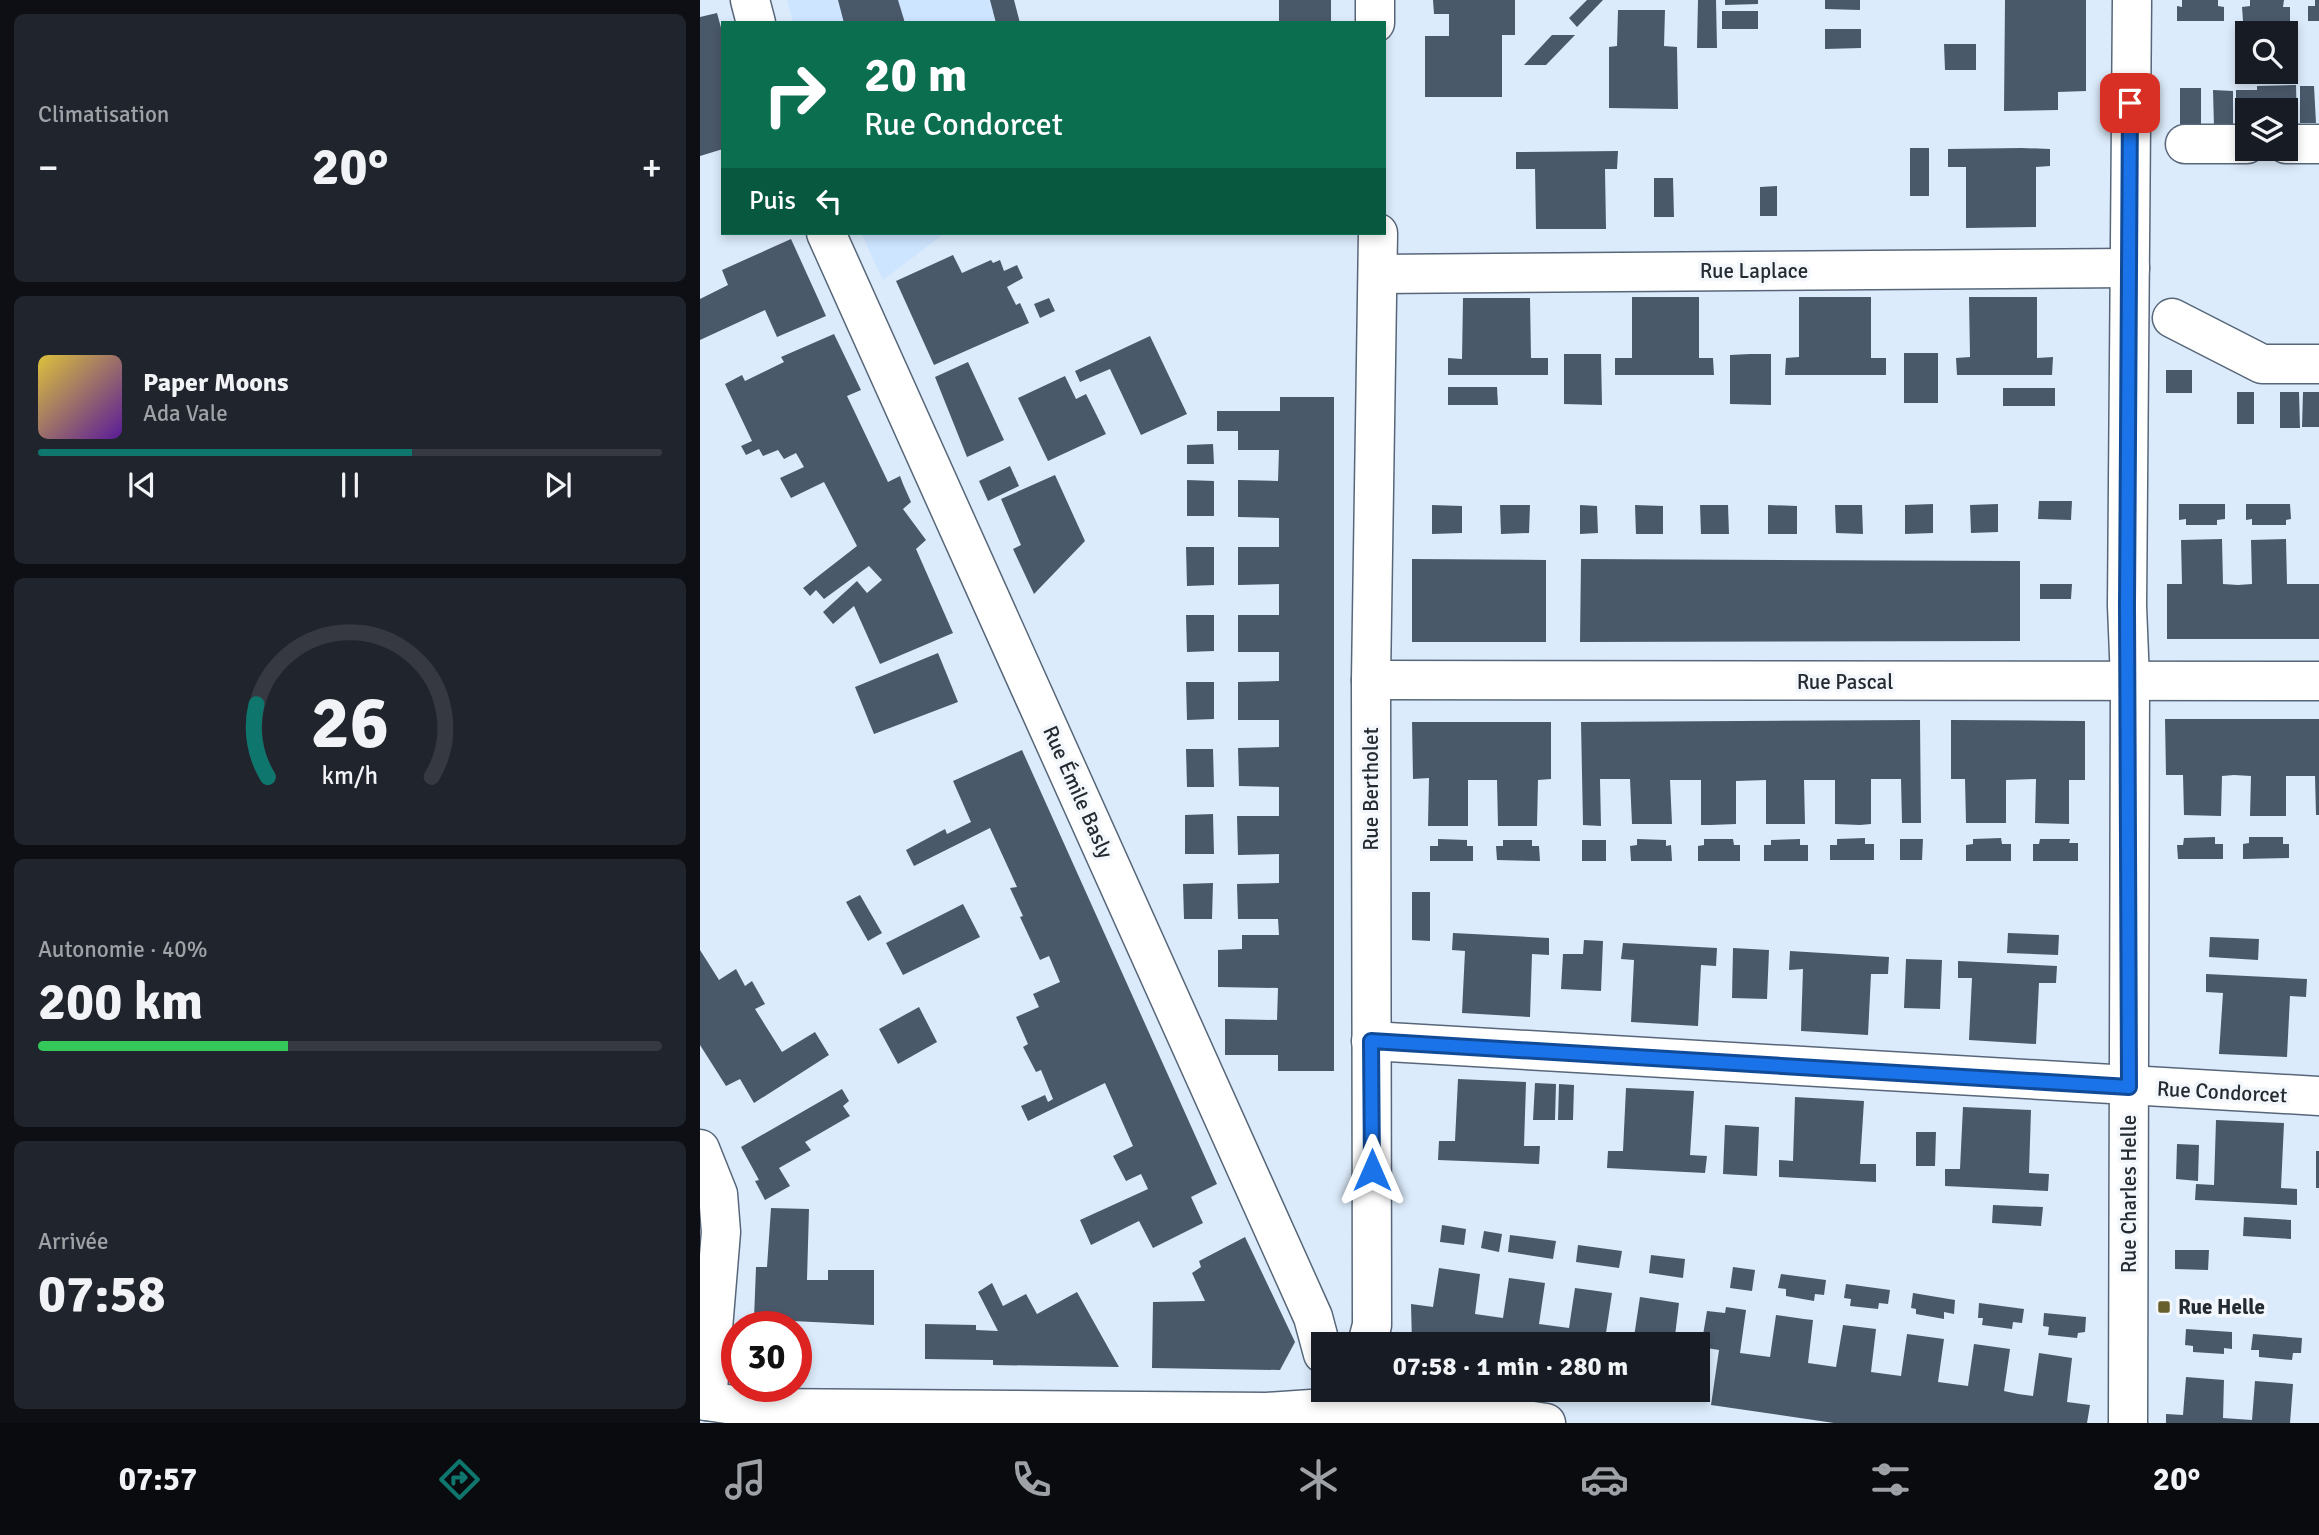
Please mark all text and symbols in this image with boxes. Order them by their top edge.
map controls [2235,21,2298,161]
button: search [2235,21,2298,84]
text: 20 m [864,45,967,105]
icon: right [749,49,840,140]
pin [2100,73,2160,133]
icon: arrive [2111,84,2149,122]
button: layers [2235,98,2298,161]
text: Climatisation [38,100,169,129]
text: Rue Condorcet [864,105,1063,144]
text: 20° [312,135,388,199]
text: − [38,144,59,191]
text: + [641,144,662,191]
icon: left [810,182,848,220]
text: Puis [749,185,796,217]
street label: Rue Laplace [1700,258,1808,284]
text: Paper Moons [143,367,289,399]
text: Ada Vale [143,399,228,428]
icon: previous [123,466,161,504]
icon: pause [331,466,369,504]
icon: next [539,466,577,504]
street label: Rue Pascal [1797,669,1893,695]
text: 26 [311,680,389,769]
street label: Rue Émile Basly [1037,722,1119,862]
street label: Rue Bertholet [1358,727,1384,851]
text: km/h [322,760,378,791]
text: Autonomie · 40% [38,935,208,964]
text: 200 km [38,970,203,1034]
street label: Rue Condorcet [2156,1076,2288,1108]
street label: Rue Charles Helle [2116,1115,2142,1273]
position arrow [1335,1133,1409,1207]
text: Arrivée [38,1227,109,1256]
text: 07:58 [38,1262,166,1326]
place label: Rue Helle [2178,1294,2265,1320]
marker: Rue Helle [2156,1299,2172,1315]
speed limit sign: 30 [721,1311,812,1402]
text: 07:58 · 1 min · 280 m [1393,1351,1628,1383]
icon: directions [435,1455,484,1504]
icon: music [721,1455,770,1504]
icon: phone [1007,1455,1056,1504]
icon: climate [1294,1455,1343,1504]
icon: car [1580,1455,1629,1504]
icon: filters [1866,1455,1915,1504]
text: 07:57 [119,1460,197,1499]
text: 20° [2153,1460,2200,1499]

